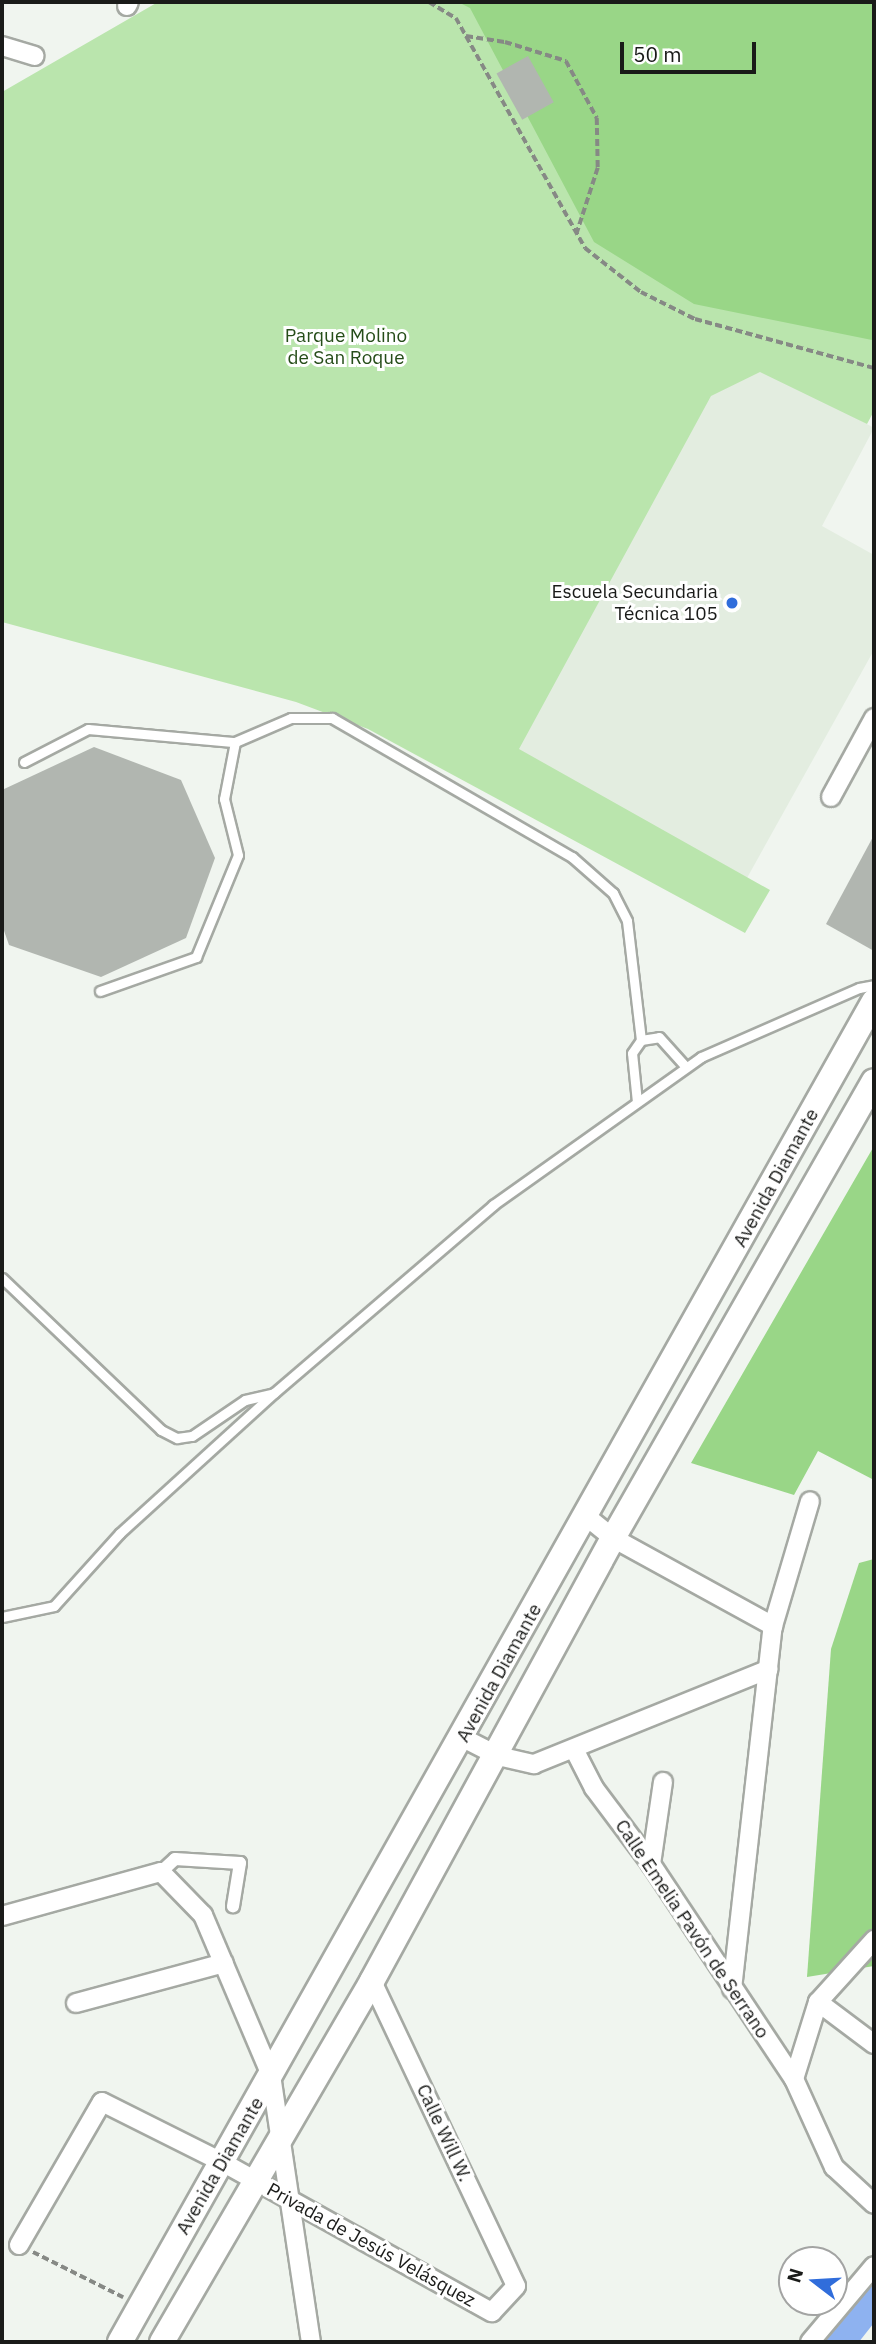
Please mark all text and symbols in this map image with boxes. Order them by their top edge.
scale bar [624,28,760,72]
text: 50 m [633,40,682,68]
park label: Parque Molino de San Roque [285,325,407,369]
place label: Escuela Secundaria Técnica 105 [551,581,718,625]
marker: Escuela Secundaria Técnica 105 [724,595,740,611]
street label: Avenida Diamante [729,1105,823,1251]
street label: Avenida Diamante [452,1600,546,1746]
street label: Calle Emelia Pavón de Serrano [610,1815,774,2043]
street label: Calle Will W. [411,2081,477,2185]
street label: Avenida Diamante [171,2093,269,2239]
street label: Privada de Jesús Velásquez [263,2178,479,2312]
north arrow [778,2246,848,2316]
text: N [781,2265,808,2286]

